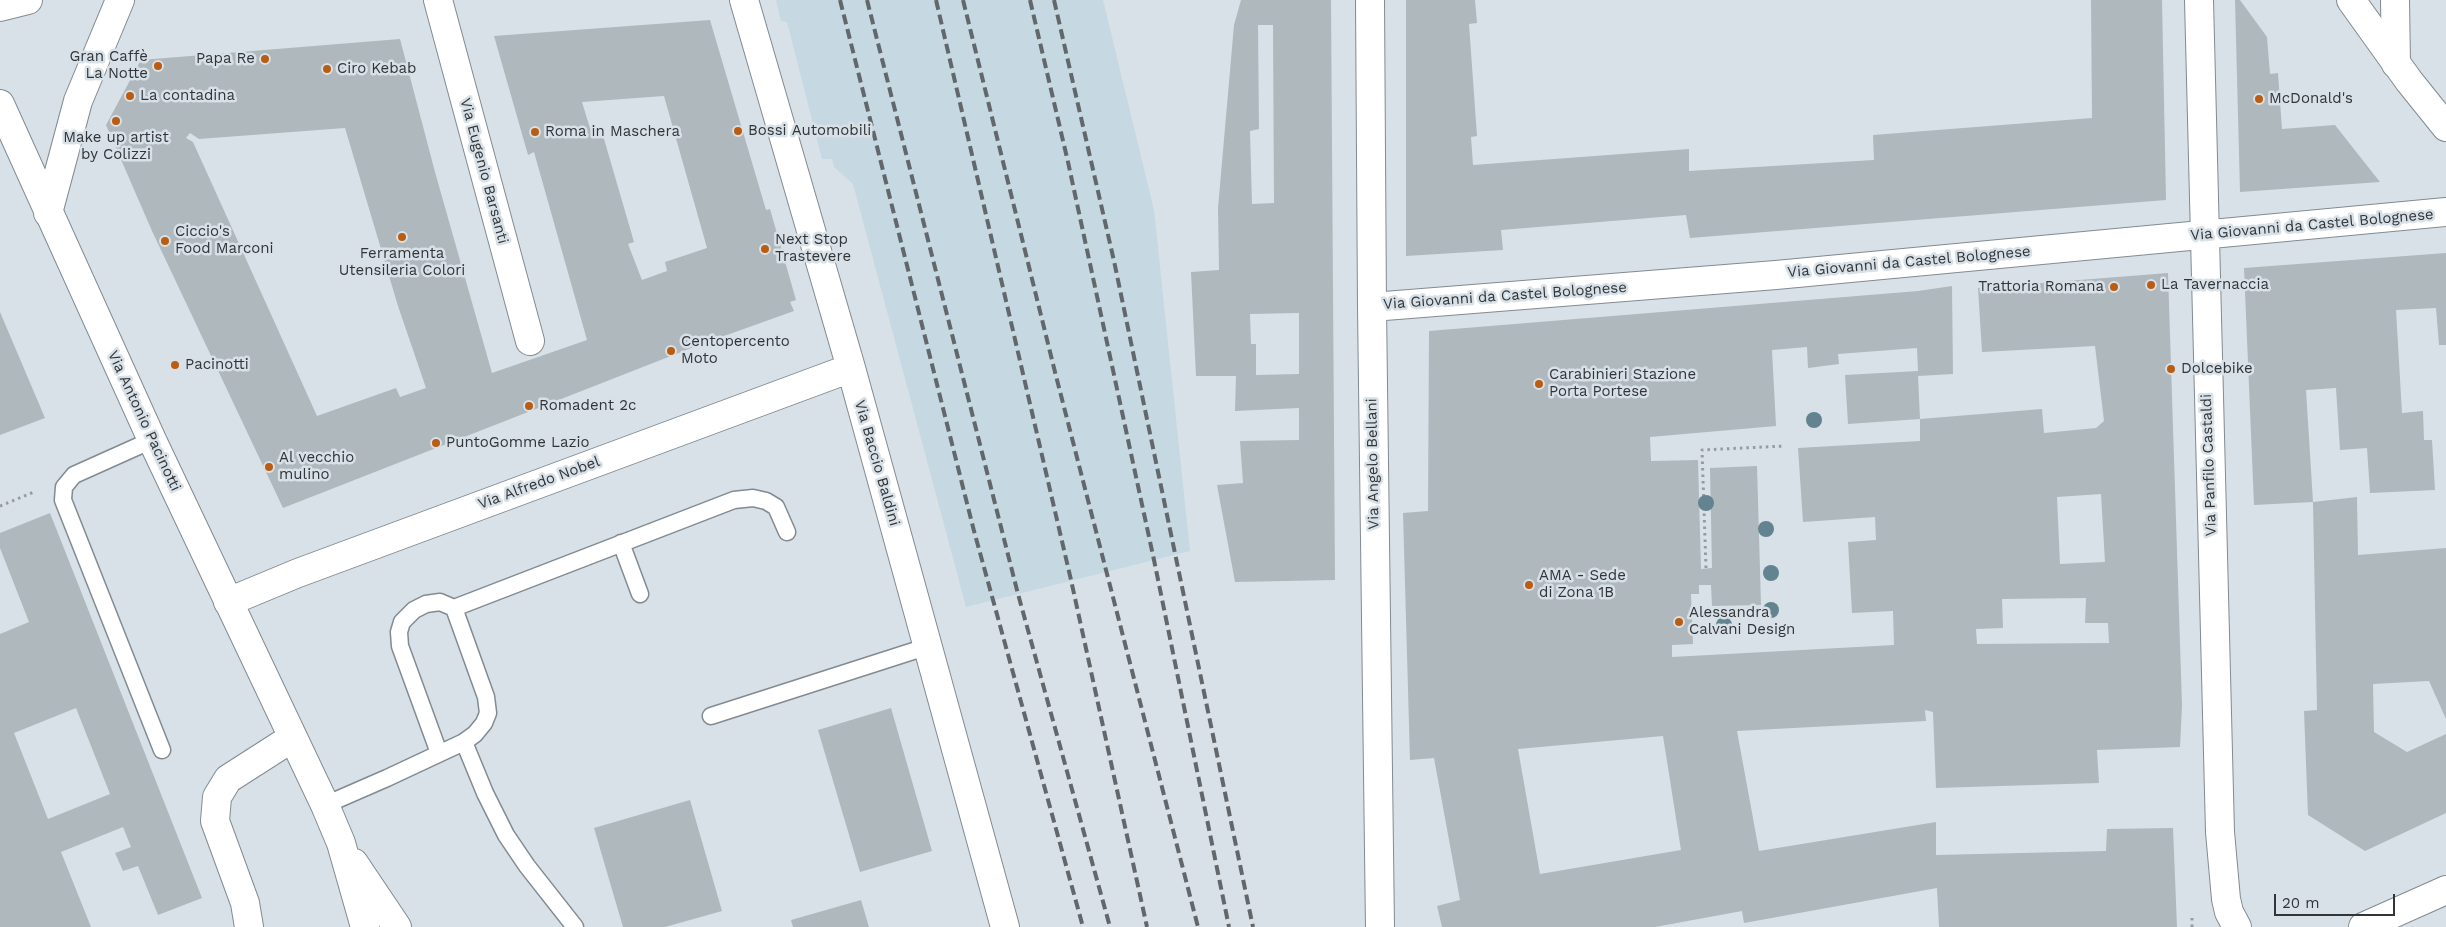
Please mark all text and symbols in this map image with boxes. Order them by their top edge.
place label: Gran Caffè La Notte [69,48,148,83]
place label: Papa Re [196,50,255,68]
marker: Papa Re [259,53,271,65]
marker: Gran Caffè La Notte [152,60,164,72]
place label: Ciro Kebab [337,60,416,78]
marker: Ciro Kebab [321,63,333,75]
place label: La contadina [140,87,235,105]
marker: La contadina [124,90,136,102]
place label: McDonald's [2269,90,2353,108]
marker: McDonald's [2253,93,2265,105]
street label: Via Eugenio Barsanti [456,96,512,246]
marker: Make up artist by Colizzi [110,115,122,127]
place label: Bossi Automobili [748,122,871,140]
place label: Roma in Maschera [545,123,680,141]
marker: Bossi Automobili [732,125,744,137]
marker: Roma in Maschera [529,126,541,138]
place label: Make up artist by Colizzi [63,129,169,164]
street label: Via Giovanni da Castel Bolognese [2190,205,2434,245]
place label: Ciccio's Food Marconi [175,223,274,258]
marker: Ferramenta Utensileria Colori [396,231,408,243]
place label: Next Stop Trastevere [775,231,851,266]
marker: Ciccio's Food Marconi [159,235,171,247]
street label: Via Giovanni da Castel Bolognese [1787,242,2031,282]
marker: Next Stop Trastevere [759,243,771,255]
place label: Ferramenta Utensileria Colori [339,245,465,280]
place label: La Tavernaccia [2161,276,2269,294]
place label: Trattoria Romana [1978,278,2104,296]
street label: Via Giovanni da Castel Bolognese [1383,279,1627,313]
marker: La Tavernaccia [2145,279,2157,291]
marker: Trattoria Romana [2108,281,2120,293]
place label: Centopercento Moto [681,333,790,368]
marker: Centopercento Moto [665,345,677,357]
street label: Via Antonio Pacinotti [104,348,184,494]
place label: Pacinotti [185,356,249,374]
marker: Pacinotti [169,359,181,371]
place label: Dolcebike [2181,360,2253,378]
marker: Dolcebike [2165,363,2177,375]
place label: Carabinieri Stazione Porta Portese [1549,366,1696,401]
marker: Carabinieri Stazione Porta Portese [1533,378,1545,390]
street label: Via Panfilo Castaldi [2198,394,2220,536]
place label: Romadent 2c [539,397,636,415]
street label: Via Baccio Baldini [850,398,904,528]
street label: Via Angelo Bellani [1363,398,1383,530]
marker: Romadent 2c [523,400,535,412]
place label: PuntoGomme Lazio [446,434,590,452]
marker: PuntoGomme Lazio [430,437,442,449]
place label: Al vecchio mulino [279,449,354,484]
street label: Via Alfredo Nobel [476,453,602,513]
marker: Al vecchio mulino [263,461,275,473]
place label: AMA - Sede di Zona 1B [1539,567,1626,602]
marker: AMA - Sede di Zona 1B [1523,579,1535,591]
place label: Alessandra Calvani Design [1689,604,1795,639]
marker: Alessandra Calvani Design [1673,616,1685,628]
scale bar [2276,884,2397,916]
text: 20 m [2282,894,2320,912]

